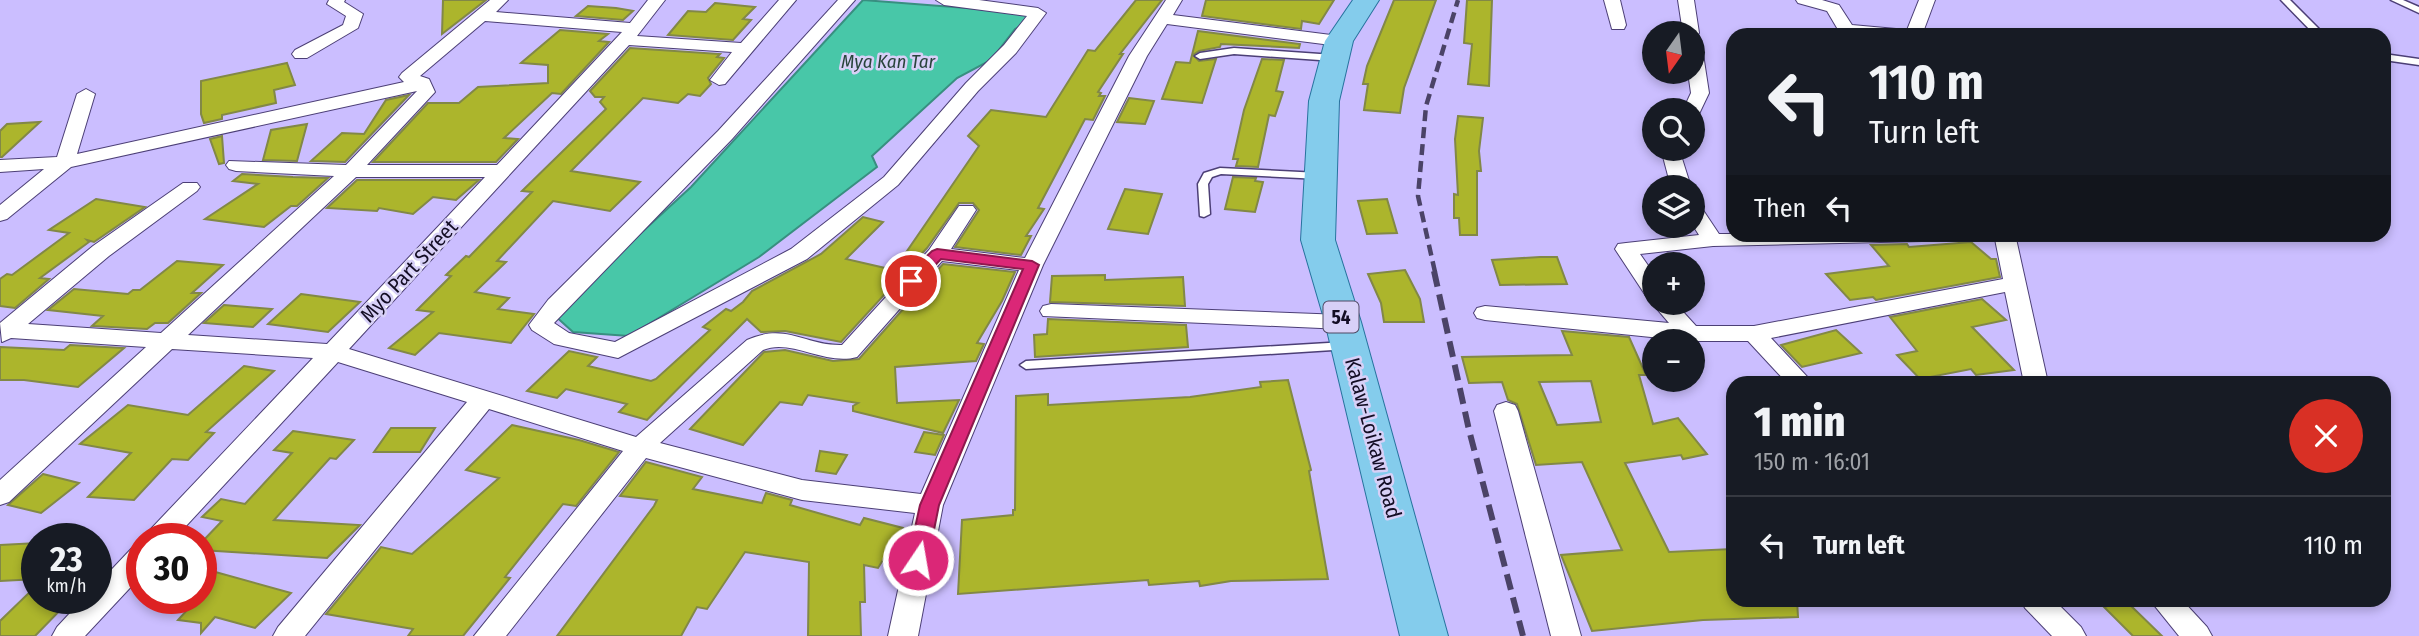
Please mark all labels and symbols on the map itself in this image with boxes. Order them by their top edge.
north arrow [1642,21,1704,84]
water label: Mya Kan Tar [841,50,937,73]
street label: Myo Part Street [355,214,463,328]
pin [881,251,941,311]
road number: 54 [1324,302,1358,332]
street label: Kalaw-Loikaw Road [1339,355,1407,521]
speed limit sign: 30 [126,523,217,614]
position arrow [881,523,955,597]

